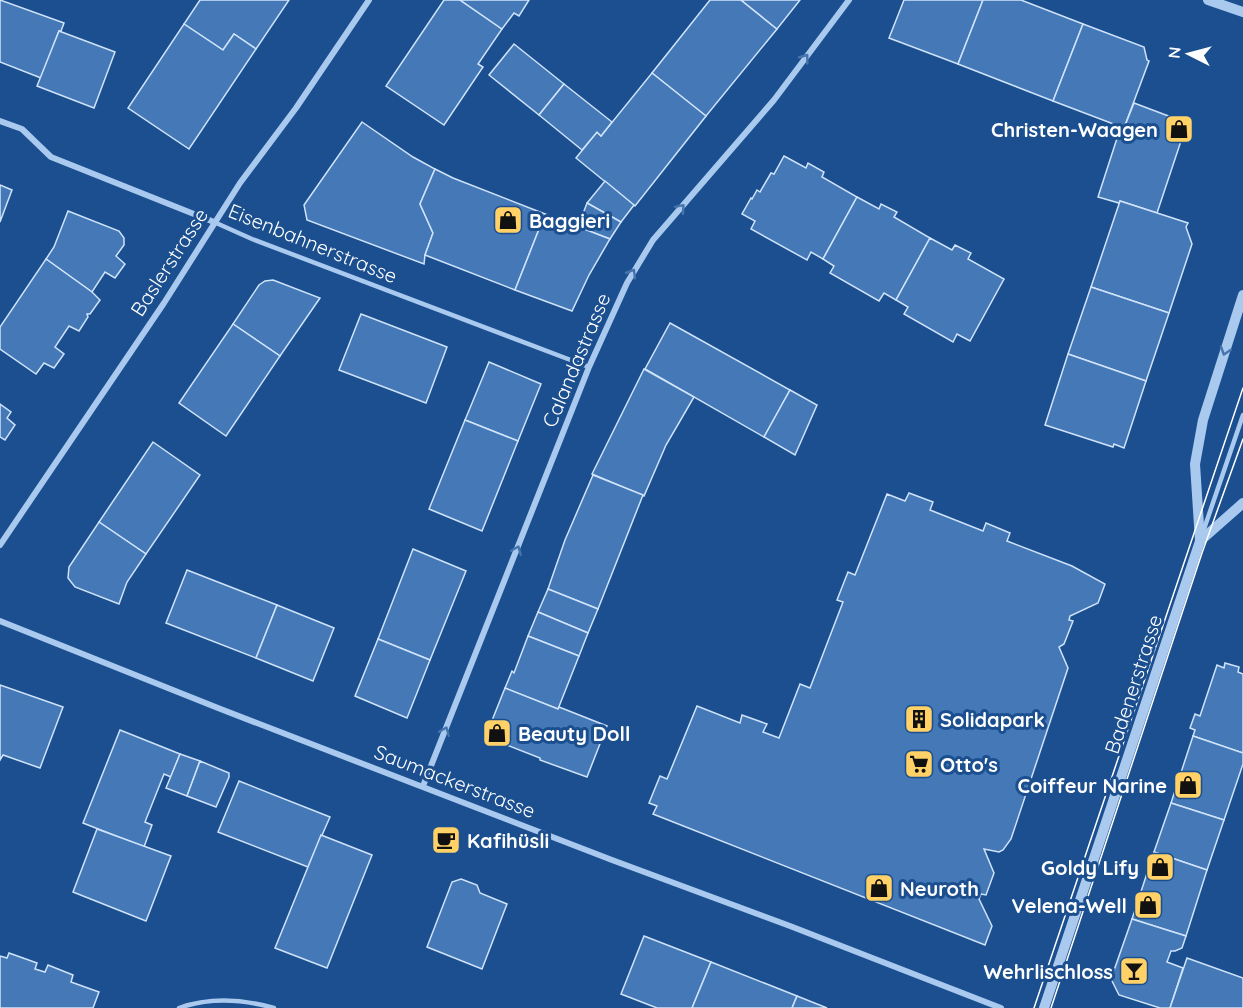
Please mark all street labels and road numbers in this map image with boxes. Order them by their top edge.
street label: Eisenbahnerstrasse [225,198,401,288]
street label: Baslerstrasse [125,203,213,321]
street label: Calandastrasse [536,289,616,431]
street label: Badenerstrasse [1099,611,1167,757]
street label: Saumackerstrasse [371,739,539,823]

